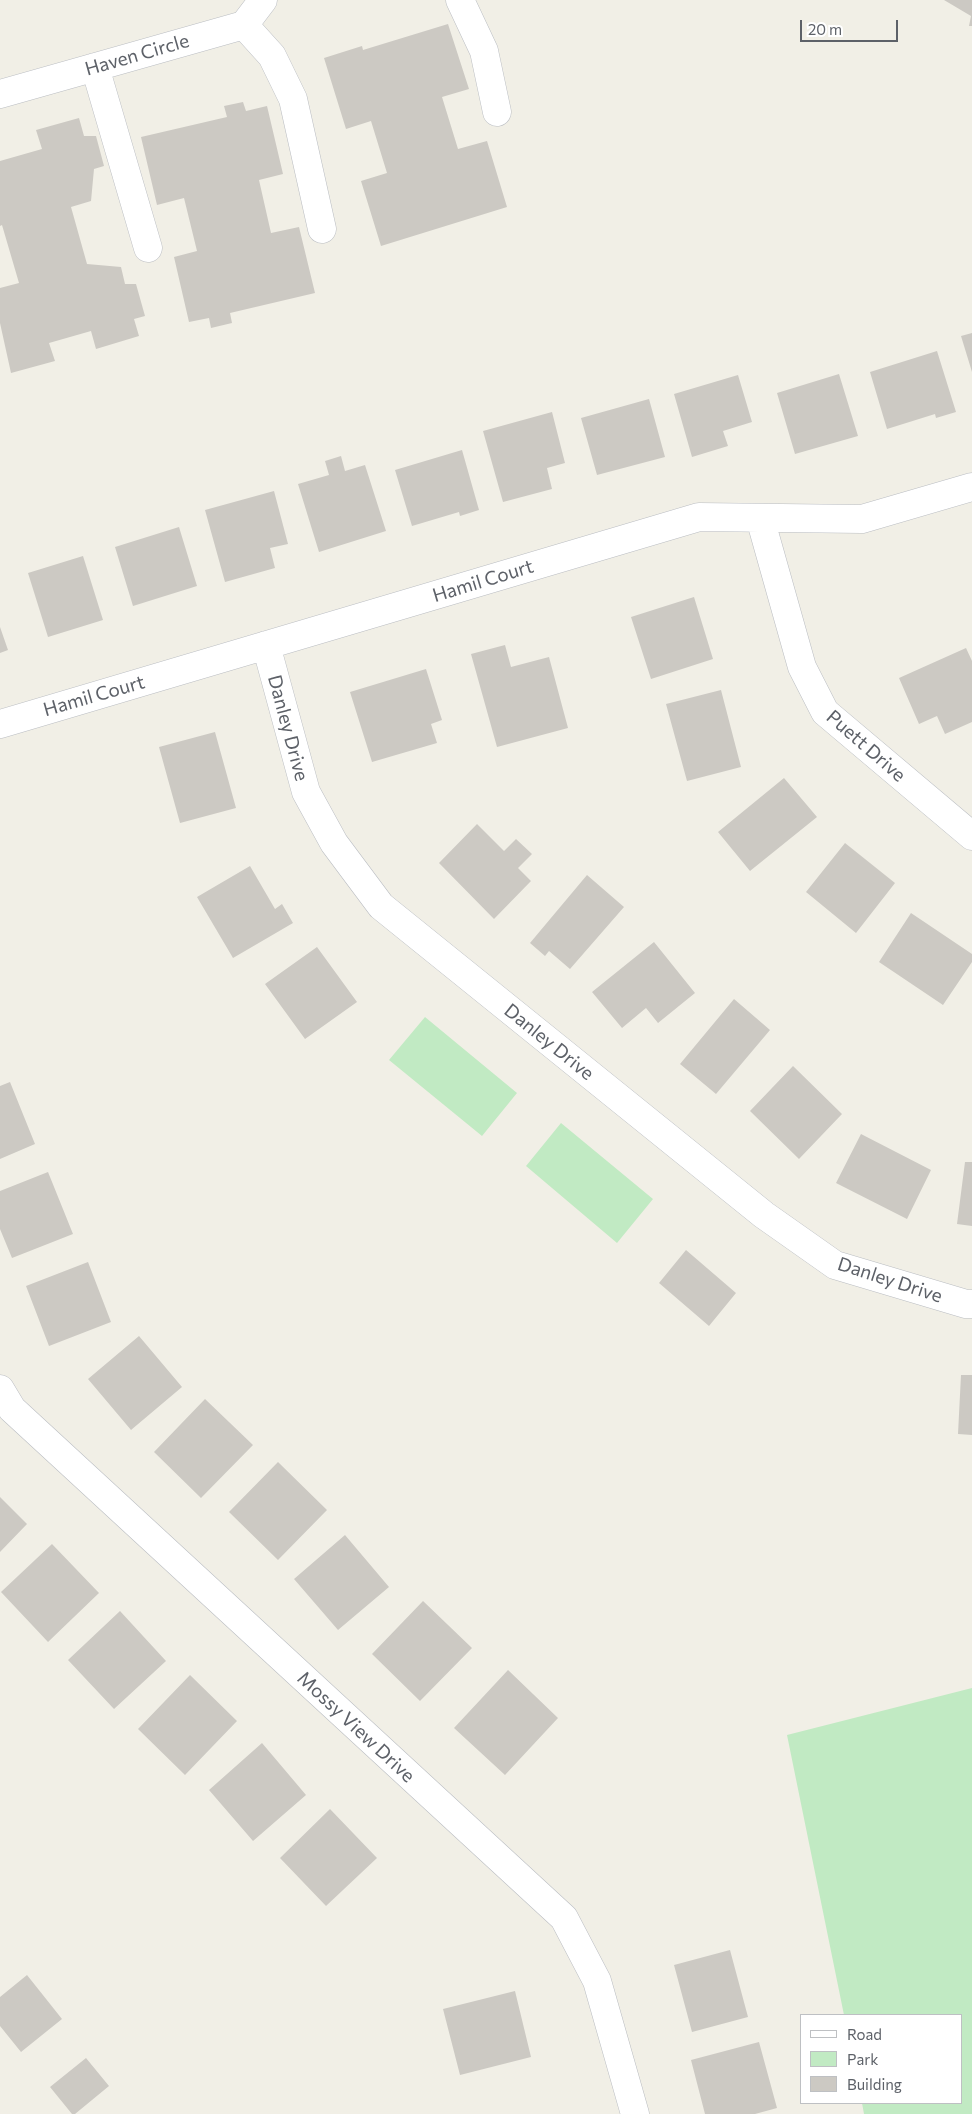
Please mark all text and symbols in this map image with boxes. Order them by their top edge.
scale bar [802,10,900,42]
text: 20 m [808,20,842,38]
street label: Haven Circle [82,29,192,81]
street label: Hamil Court [430,555,536,607]
street label: Hamil Court [41,671,147,721]
street label: Danley Drive [263,673,313,783]
street label: Puett Drive [822,705,910,787]
street label: Danley Drive [500,999,598,1085]
street label: Danley Drive [835,1252,945,1308]
street label: Mossy View Drive [293,1667,419,1787]
legend [800,2014,962,2104]
text: Road [847,2025,882,2043]
text: Park [847,2050,878,2068]
text: Building [847,2075,902,2093]

